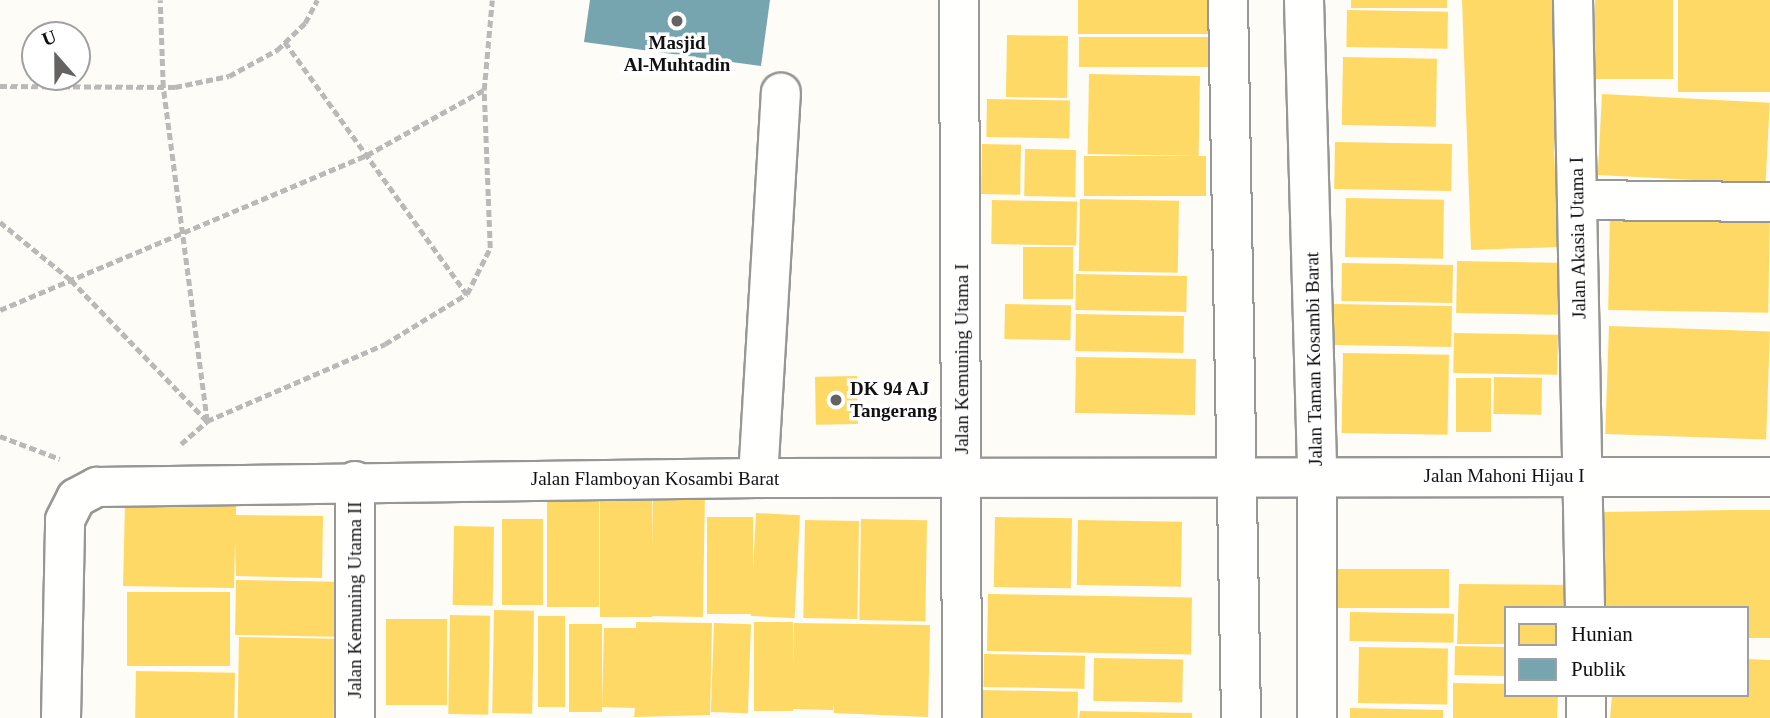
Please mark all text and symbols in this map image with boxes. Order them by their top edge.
marker: Masjid Al-Muhtadin [669,13,685,29]
north arrow [21,21,91,91]
text: U [39,26,59,50]
place label: Masjid Al-Muhtadin [624,32,730,76]
street label: Jalan Akasia Utama I [1565,156,1591,320]
street label: Jalan Taman Kosambi Barat [1301,252,1327,466]
street label: Jalan Kemuning Utama I [951,264,973,454]
place label: DK 94 AJ Tangerang [850,378,937,422]
marker: DK 94 AJ Tangerang [828,392,844,408]
street label: Jalan Mahoni Hijau I [1424,465,1584,487]
street label: Jalan Flamboyan Kosambi Barat [531,468,779,490]
street label: Jalan Kemuning Utama II [344,502,366,698]
legend [1504,606,1749,697]
text: Hunian [1571,622,1633,646]
text: Publik [1571,657,1626,681]

